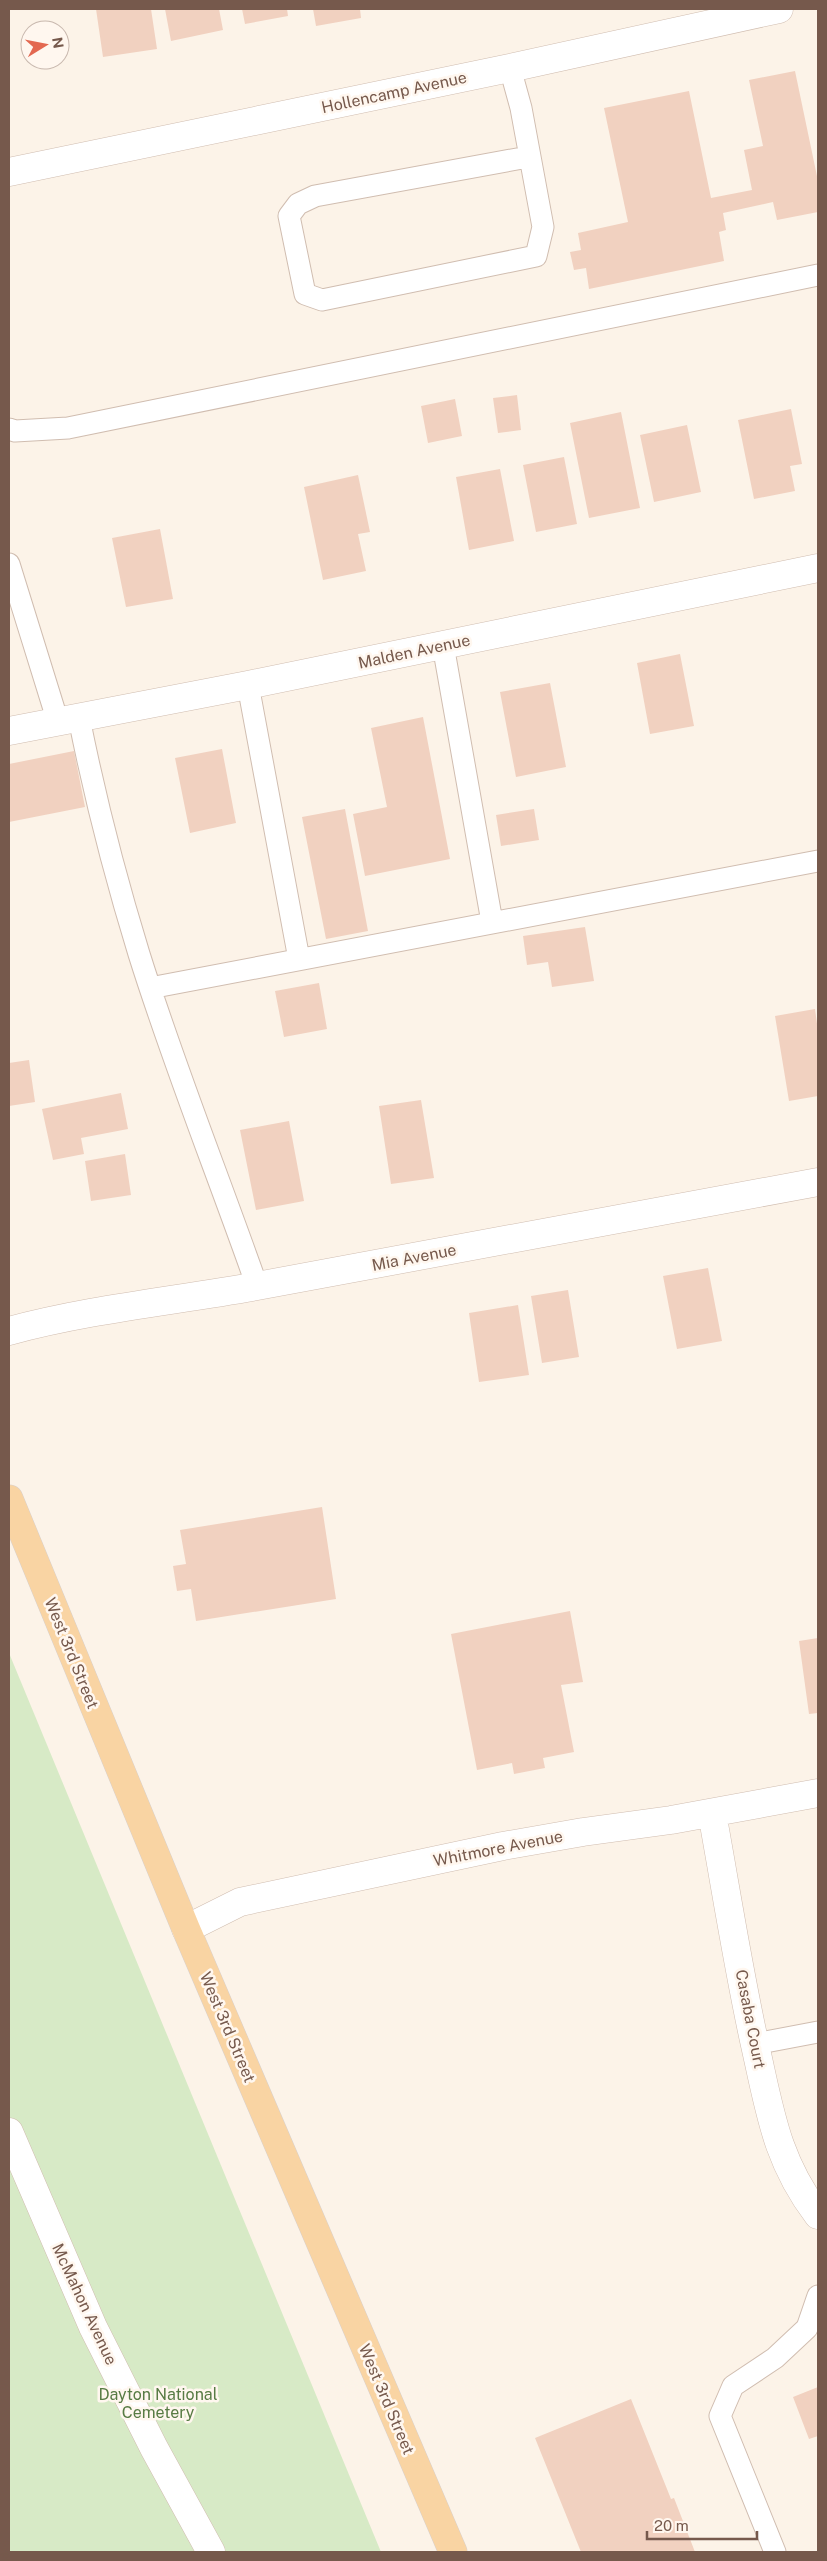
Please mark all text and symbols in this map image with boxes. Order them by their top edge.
north arrow [20,20,70,70]
text: N [49,36,67,50]
street label: Hollencamp Avenue [320,68,469,117]
street label: Malden Avenue [356,630,472,673]
street label: Mia Avenue [370,1240,458,1275]
street label: West 3rd Street [41,1595,102,1711]
street label: Whitmore Avenue [432,1827,564,1870]
street label: Casaba Court [732,1968,769,2070]
street label: West 3rd Street [196,1969,259,2085]
street label: McMahon Avenue [48,2240,121,2368]
street label: West 3rd Street [355,2341,418,2457]
park label: Dayton National Cemetery [98,2385,218,2422]
scale bar [647,2508,757,2540]
text: 20 m [654,2517,689,2534]

